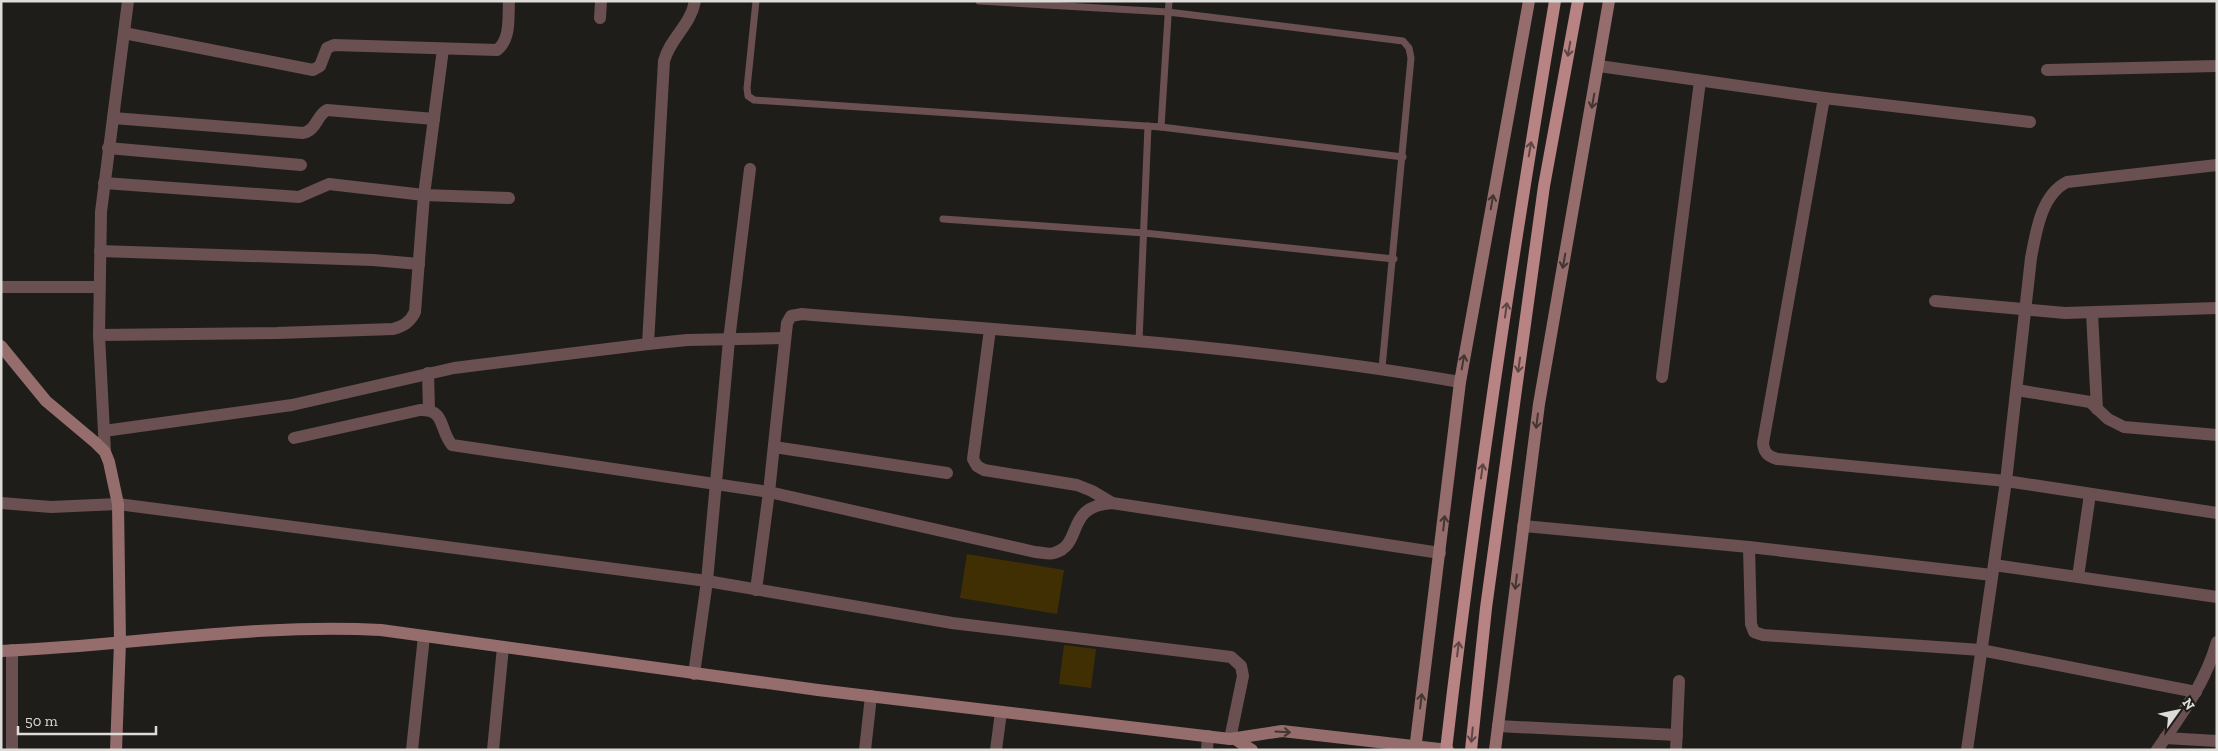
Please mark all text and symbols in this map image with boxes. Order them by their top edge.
one-way arrow [1564,41,1574,57]
one-way arrow [1587,93,1597,109]
one-way arrow [1525,142,1535,158]
one-way arrow [1488,194,1498,210]
one-way arrow [1559,253,1569,269]
one-way arrow [1501,302,1511,318]
one-way arrow [1459,354,1469,370]
one-way arrow [1514,357,1524,373]
one-way arrow [1532,413,1542,429]
one-way arrow [1478,463,1488,479]
one-way arrow [1439,515,1449,531]
one-way arrow [1511,574,1521,590]
one-way arrow [1453,641,1463,657]
north arrow [2153,686,2203,736]
one-way arrow [1417,694,1427,710]
text: N [2178,695,2199,714]
scale bar [18,704,155,736]
text: 50 m [25,712,58,730]
one-way arrow [1467,726,1477,742]
one-way arrow [1275,727,1291,736]

